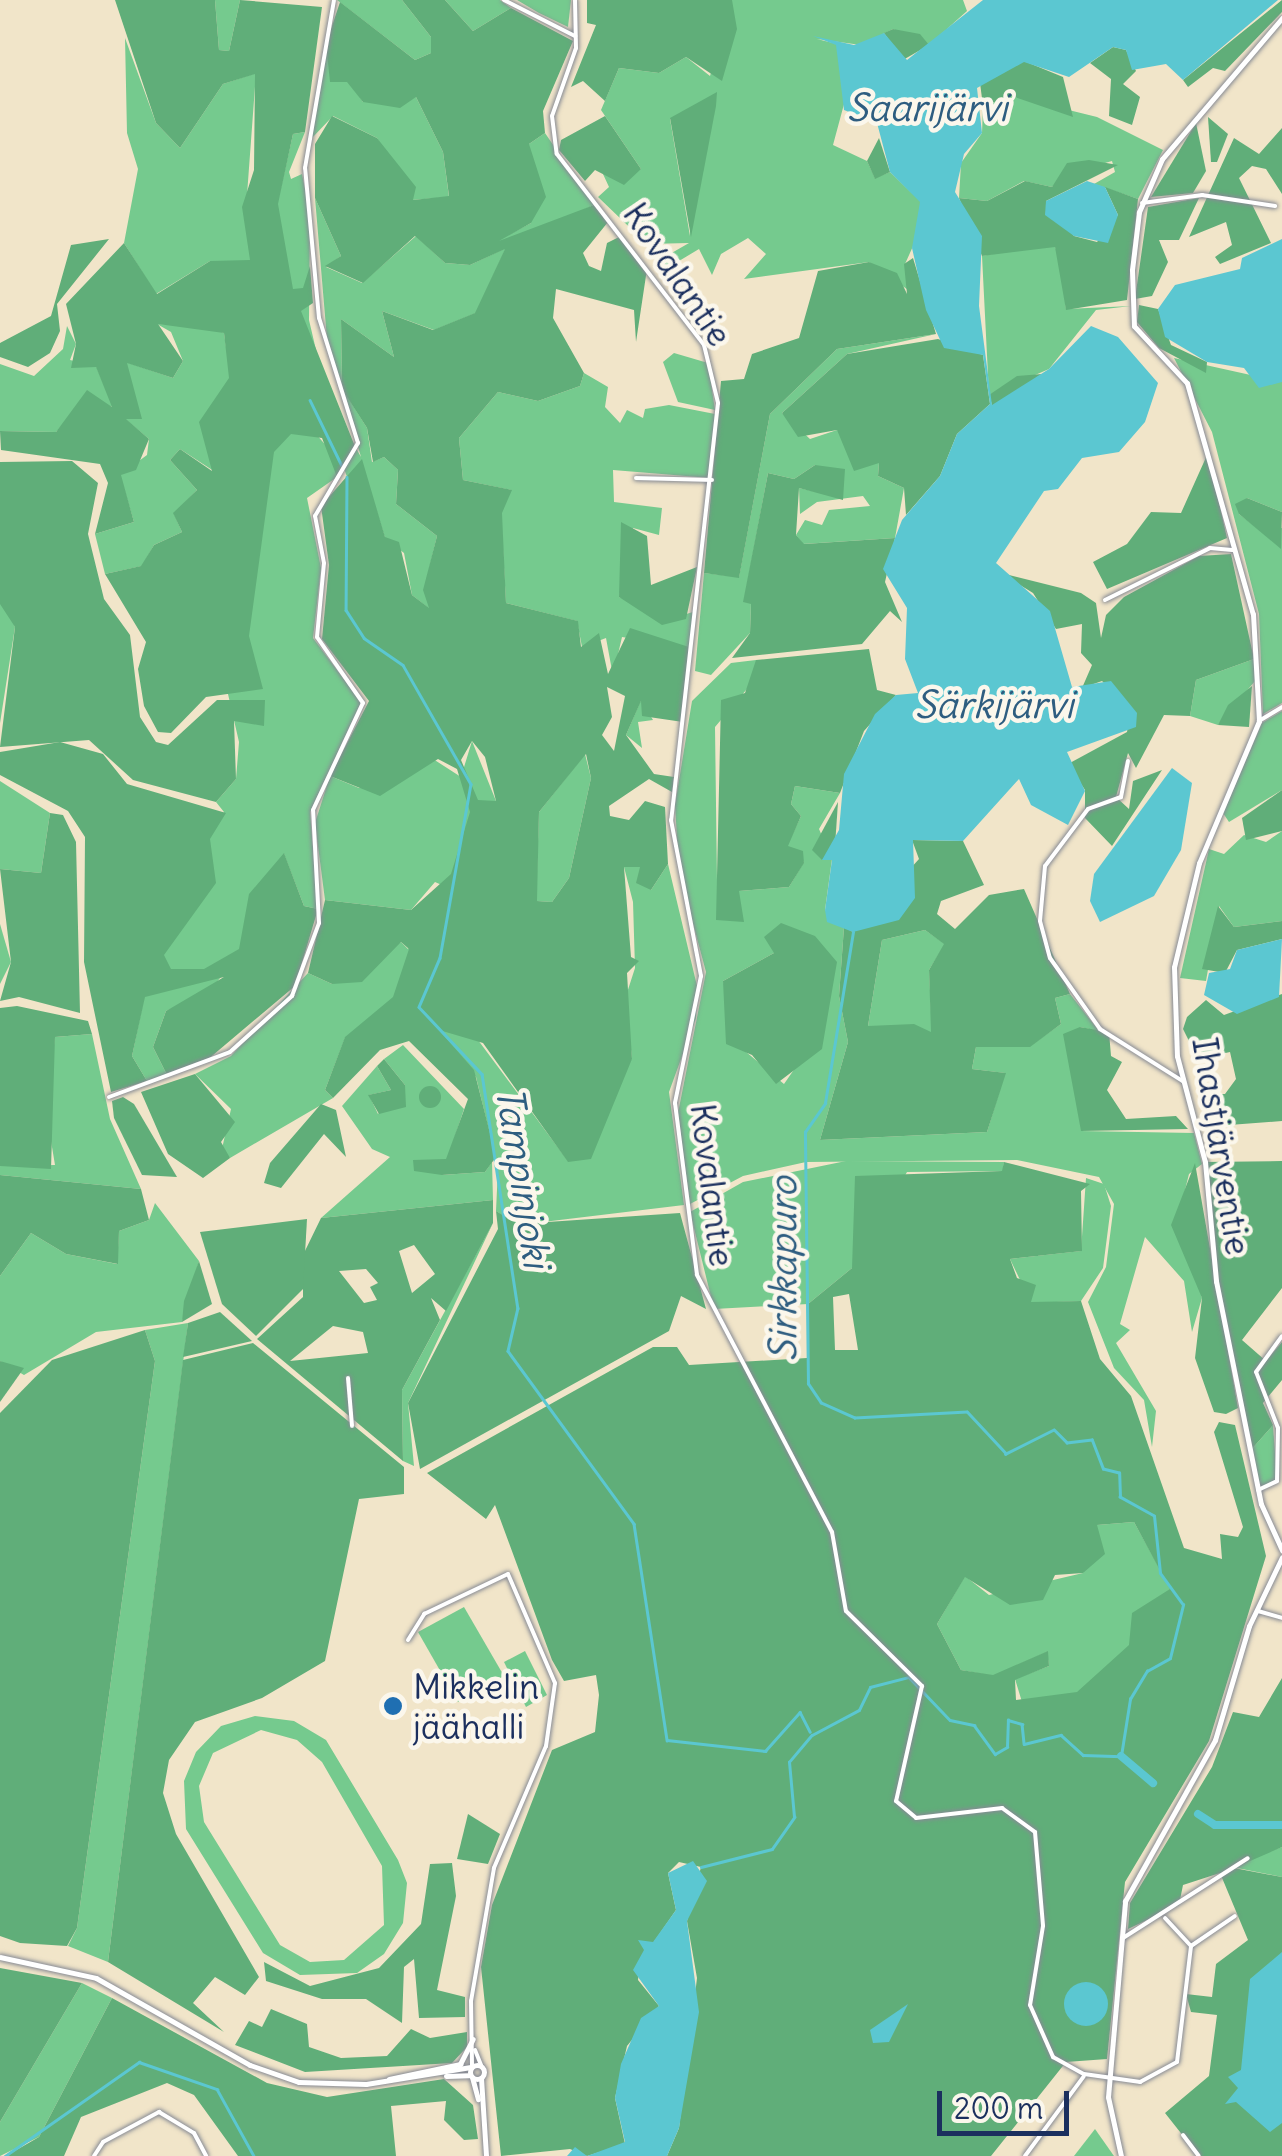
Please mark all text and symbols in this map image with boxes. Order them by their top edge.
water label: Saarijärvi [846,85,1008,131]
street label: Kovalantie [615,194,741,354]
water label: Särkijärvi [915,682,1073,728]
street label: Ihastjärventie [1184,1034,1260,1258]
water label: Tampinjoki [486,1083,560,1271]
street label: Kovalantie [682,1101,744,1269]
water label: Sirkkapuro [760,1176,806,1362]
place label: Mikkelin jäähalli [413,1665,539,1747]
marker: Mikkelin jäähalli [382,1695,404,1717]
scale bar [942,2071,1074,2133]
text: 200 m [954,2089,1043,2127]

